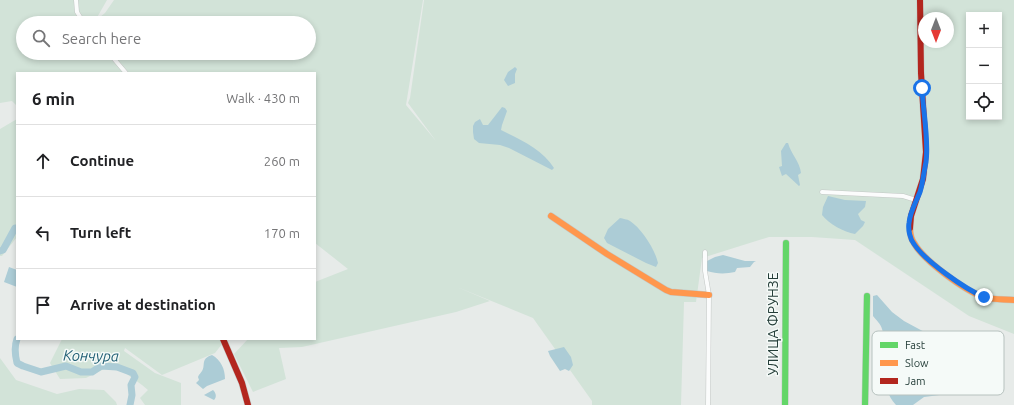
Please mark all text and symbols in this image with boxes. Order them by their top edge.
north arrow [918,12,954,48]
map controls [966,12,1002,120]
button: + [966,12,1002,48]
search box [16,16,316,60]
icon: search [30,27,52,49]
text: Search here [62,30,141,47]
button: − [966,48,1002,84]
route start [913,79,931,97]
button: locate [966,84,1002,120]
text: 6 min [32,89,75,108]
text: Walk · 430 m [226,91,300,105]
icon: ahead [32,150,54,172]
text: Continue [70,152,134,169]
text: 260 m [264,154,300,168]
icon: left [32,222,54,244]
text: Turn left [70,224,131,241]
text: 170 m [264,226,300,240]
street label: УЛИЦА ФРУНЗЕ [765,272,781,376]
route end [975,288,993,306]
icon: arrive [32,294,54,316]
text: Arrive at destination [70,296,216,313]
legend [872,331,1004,395]
text: Fast [905,339,926,351]
water label: Кончура [63,347,119,364]
text: Slow [905,357,929,369]
text: Jam [905,375,926,387]

